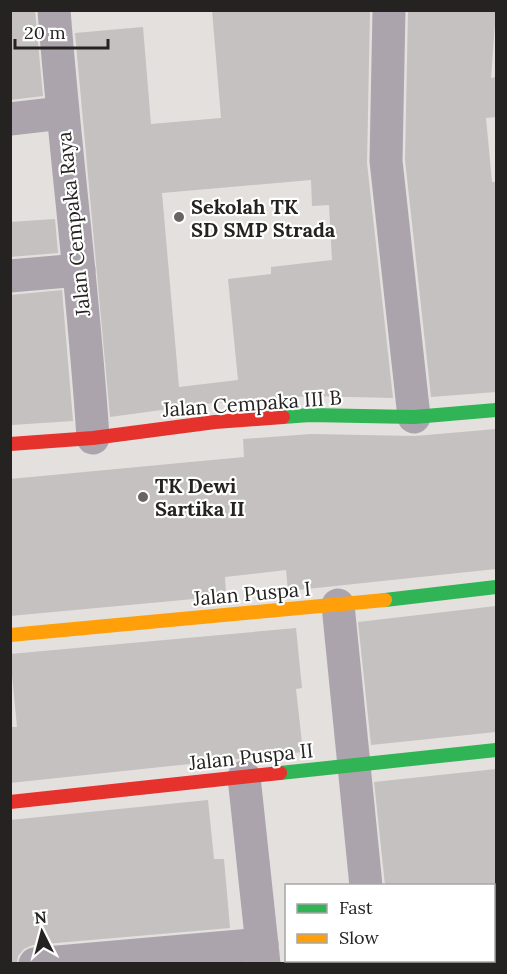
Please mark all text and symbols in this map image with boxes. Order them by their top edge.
scale bar [15,12,108,50]
text: 20 m [24,21,66,44]
street label: Jalan Cempaka Raya [51,130,95,319]
place label: Sekolah TK SD SMP Strada [191,194,336,242]
marker: Sekolah TK SD SMP Strada [172,210,186,224]
street label: Jalan Cempaka III B [160,384,343,422]
place label: TK Dewi Sartika II [155,473,245,521]
marker: TK Dewi Sartika II [136,490,150,504]
street label: Jalan Puspa I [191,575,312,611]
street label: Jalan Puspa II [187,737,314,775]
legend [285,884,495,962]
text: Fast [339,896,373,919]
north arrow [12,902,72,962]
text: N [33,906,48,928]
text: Slow [339,926,379,949]

